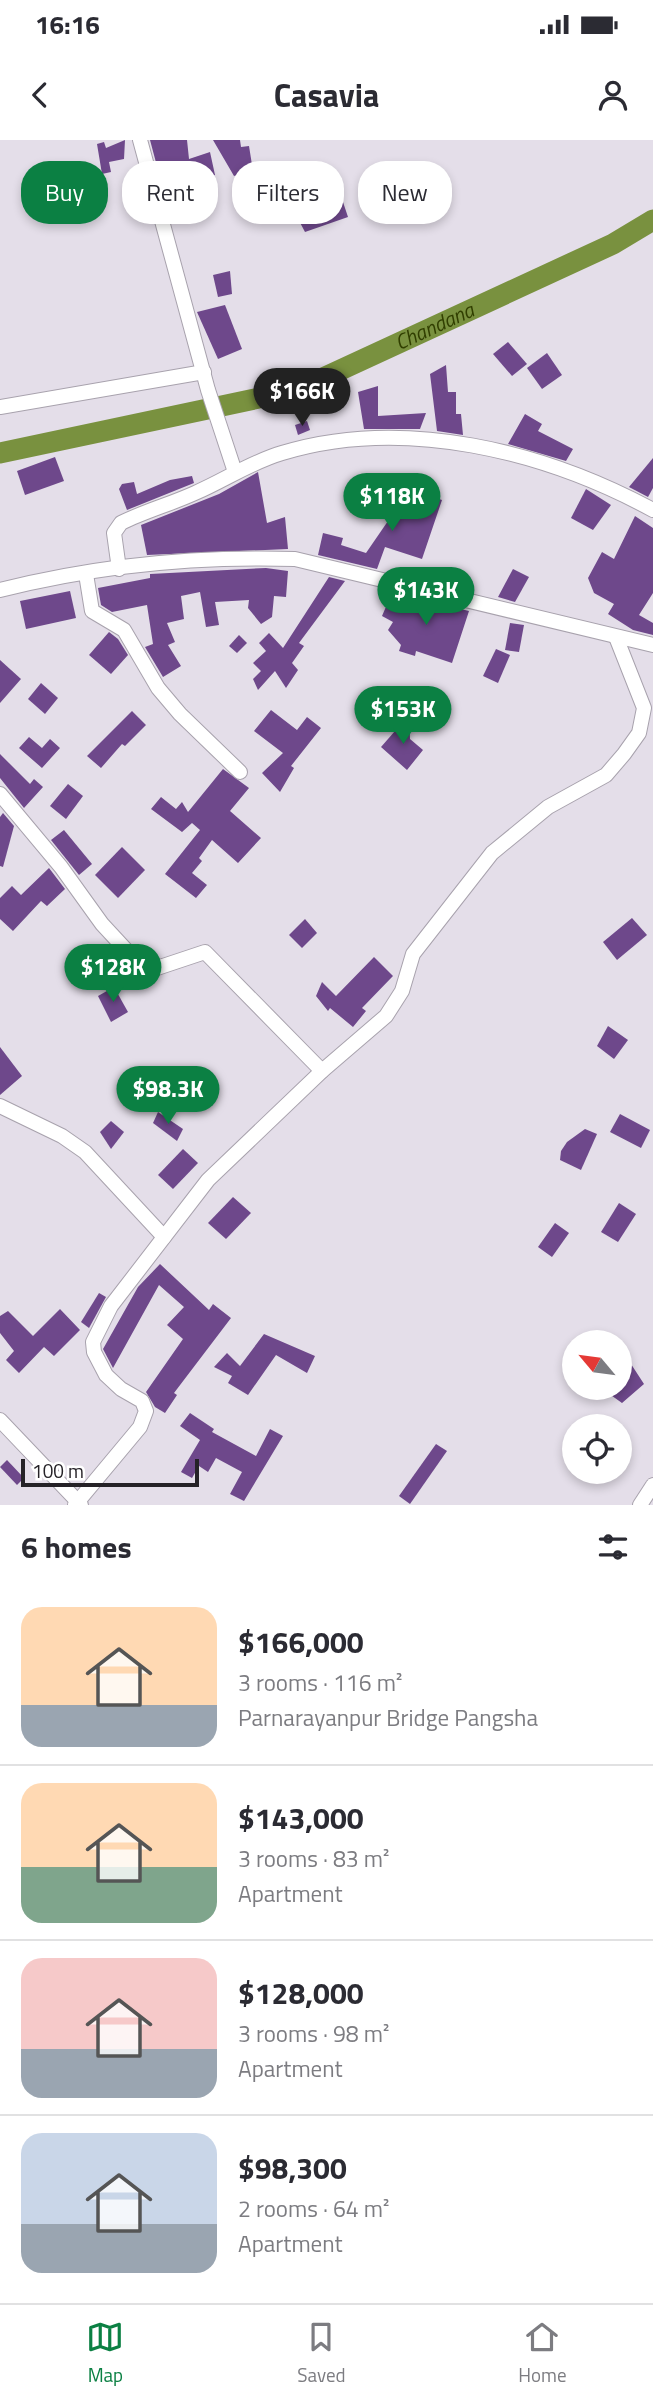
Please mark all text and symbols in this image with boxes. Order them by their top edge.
text: 16:16 [35,5,100,44]
text: Casavia [274,71,379,119]
icon: back [21,76,59,114]
icon: person [594,76,632,114]
chip: Buy [21,161,108,224]
chip: Rent [122,161,218,224]
chip: Filters [232,161,344,224]
chip: New [358,161,452,224]
water label: Chandana [389,293,480,358]
pin: $166K [253,369,351,428]
text: $166K [269,373,335,408]
pin: $118K [343,474,441,533]
text: $118K [359,478,425,513]
pin: $143K [377,568,475,627]
text: $143K [393,572,459,607]
pin: $153K [354,686,452,746]
text: $153K [370,691,436,726]
pin: $128K [64,944,162,1004]
text: $128K [80,949,146,984]
pin: $98.3K [111,1066,225,1126]
text: $98.3K [132,1071,204,1106]
north arrow [562,1330,632,1400]
map controls [562,1330,632,1484]
button: locate [562,1414,632,1484]
scale bar [21,1456,200,1488]
text: 100 m [32,1456,84,1485]
text: 6 homes [21,1524,132,1570]
icon: filters [594,1528,632,1566]
text: $166,000 [238,1619,364,1665]
icon: home [77,1635,161,1719]
text: 3 rooms · 116 m² [238,1665,402,1700]
text: Parnarayanpur Bridge Pangsha [238,1700,538,1735]
text: $143,000 [238,1795,364,1841]
icon: home [77,1811,161,1895]
text: 3 rooms · 83 m² [238,1841,389,1876]
text: Apartment [238,1876,343,1911]
text: $128,000 [238,1970,364,2016]
icon: home [77,1986,161,2070]
text: 3 rooms · 98 m² [238,2016,389,2051]
text: Apartment [238,2051,343,2086]
text: $98,300 [238,2145,347,2191]
icon: home [77,2161,161,2245]
text: 2 rooms · 64 m² [238,2191,389,2226]
text: Apartment [238,2226,343,2261]
tab: Map [86,2318,124,2389]
tab: Saved [297,2318,346,2389]
tab: Home [518,2318,567,2389]

